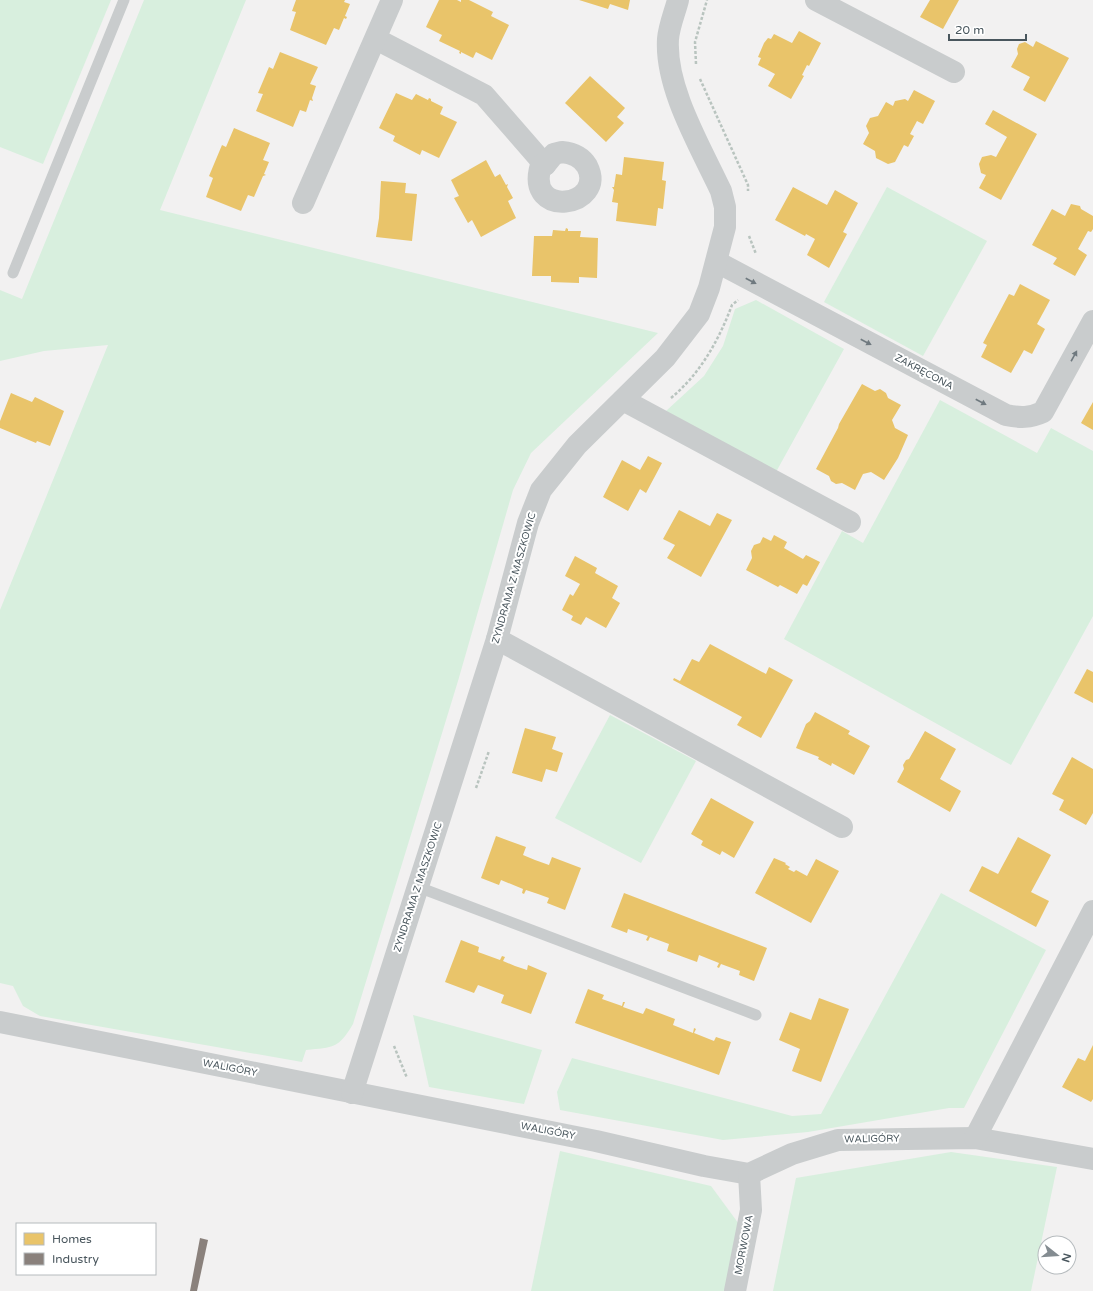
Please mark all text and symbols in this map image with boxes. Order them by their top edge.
scale bar [949,16,1026,42]
text: 20 m [955,23,984,37]
one-way arrow [746,278,757,284]
one-way arrow [860,338,872,345]
one-way arrow [1070,350,1077,362]
street label: ZAKRĘCONA [893,352,955,392]
one-way arrow [975,399,987,405]
street label: ZYNDRAMA Z MASZKOWIC [490,511,538,645]
street label: ZYNDRAMA Z MASZKOWIC [391,821,445,953]
street label: WALIGÓRY [202,1057,259,1079]
street label: WALIGÓRY [520,1120,577,1142]
street label: WALIGÓRY [844,1133,900,1145]
street label: MORWOWA [732,1214,756,1276]
legend [16,1223,156,1275]
text: Homes [52,1232,92,1246]
north arrow [1037,1235,1077,1275]
text: Industry [52,1252,99,1266]
text: N [1059,1252,1074,1264]

